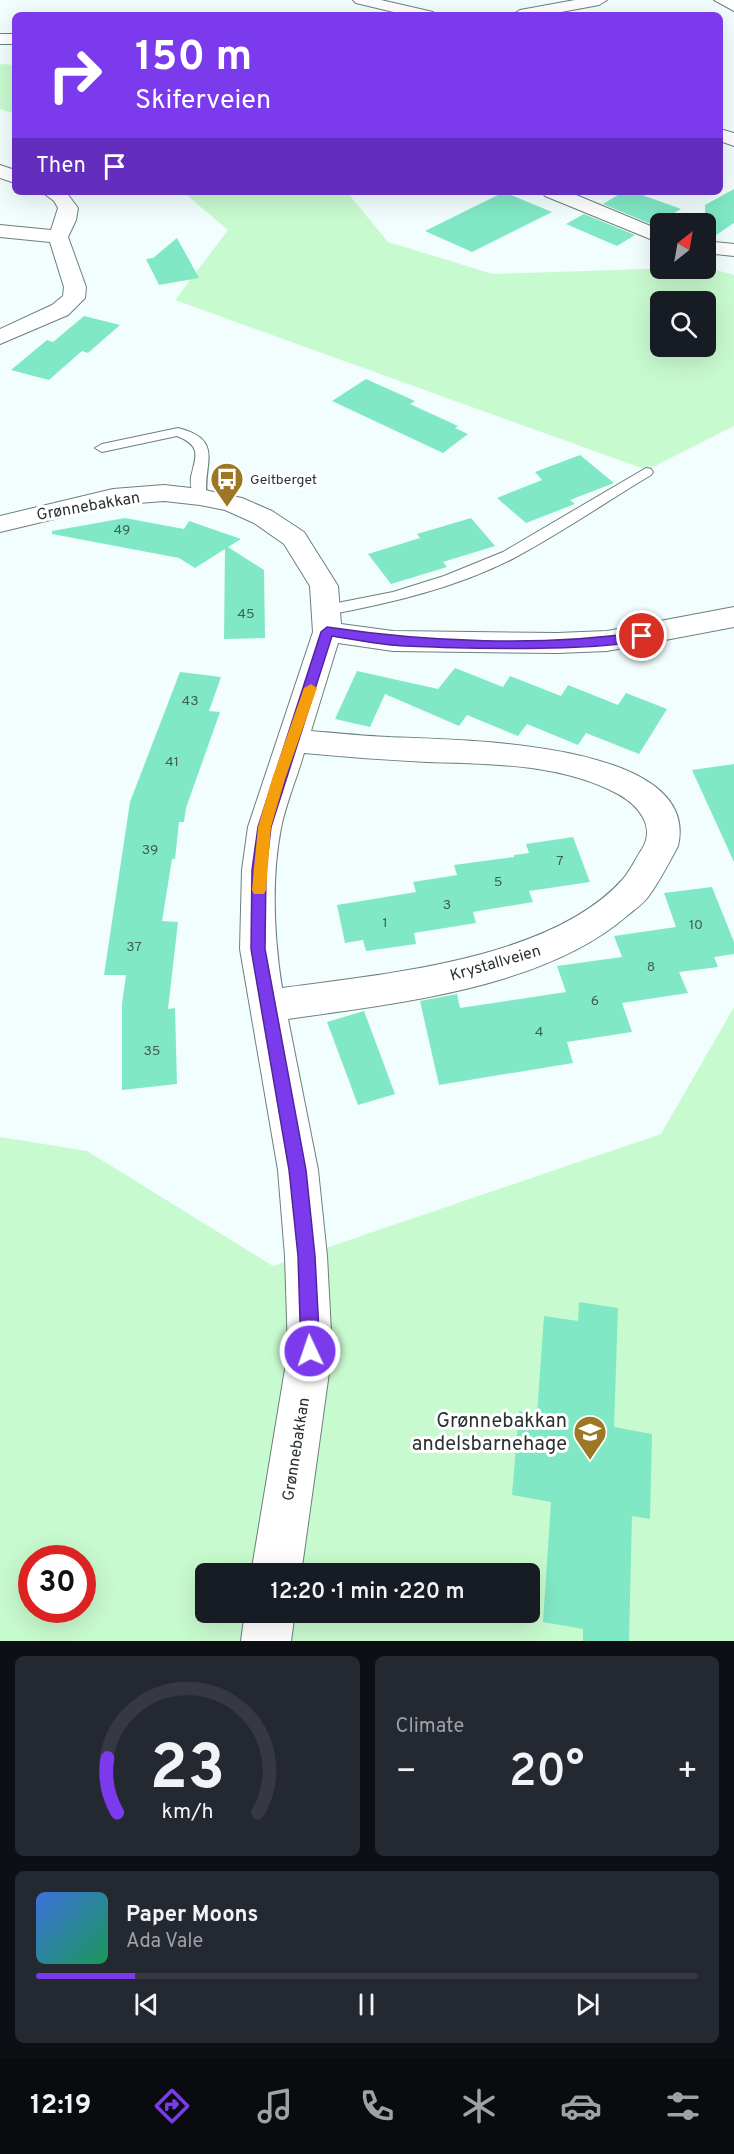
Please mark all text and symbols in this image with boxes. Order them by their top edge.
text: 150 m [135,32,252,85]
icon: right [36,36,114,114]
text: Skiferveien [135,84,271,118]
icon: arrive [98,150,131,183]
text: Then [36,153,86,180]
north arrow [650,213,716,279]
map controls [650,213,716,357]
button: search [650,291,716,357]
bus stop icon: Geitberget [209,461,245,508]
place label: Geitberget [250,472,317,489]
street label: Grønnebakkan [35,488,142,526]
house number: 49 [114,522,130,539]
house number: 45 [237,606,255,623]
pin [616,610,667,661]
icon: arrive [625,619,658,652]
house number: 43 [181,693,199,710]
house number: 41 [165,754,179,771]
house number: 39 [142,842,158,859]
house number: 7 [556,853,564,870]
house number: 5 [494,874,502,891]
house number: 3 [443,897,451,914]
house number: 1 [382,915,388,932]
house number: 10 [689,917,703,934]
house number: 37 [126,939,142,956]
street label: Krystallveien [448,941,543,986]
house number: 8 [647,959,655,976]
house number: 6 [591,993,599,1010]
house number: 4 [535,1024,543,1041]
house number: 35 [143,1043,161,1060]
position arrow [278,1319,342,1383]
street label: Grønnebakkan [279,1396,315,1503]
place label: Grønnebakkan andelsbarnehage [412,1409,567,1458]
school or university icon: Grønnebakkan andelsbarnehage [572,1414,608,1461]
speed limit sign: 30 [18,1545,96,1623]
text: 12:20 · 1 min · 220 m [270,1579,465,1606]
text: Climate [396,1714,464,1740]
text: 23 [149,1732,225,1811]
text: 20° [509,1745,585,1802]
text: − [396,1752,417,1794]
text: + [677,1752,698,1794]
text: km/h [161,1799,213,1826]
text: Paper Moons [126,1902,258,1929]
text: Ada Vale [126,1929,203,1955]
icon: previous [130,1988,163,2021]
icon: pause [350,1988,383,2021]
icon: next [571,1988,604,2021]
icon: directions [151,2085,193,2127]
icon: music [254,2085,296,2127]
icon: phone [356,2085,398,2127]
icon: climate [458,2085,500,2127]
icon: car [560,2085,602,2127]
icon: filters [662,2085,704,2127]
text: 12:19 [30,2089,91,2123]

